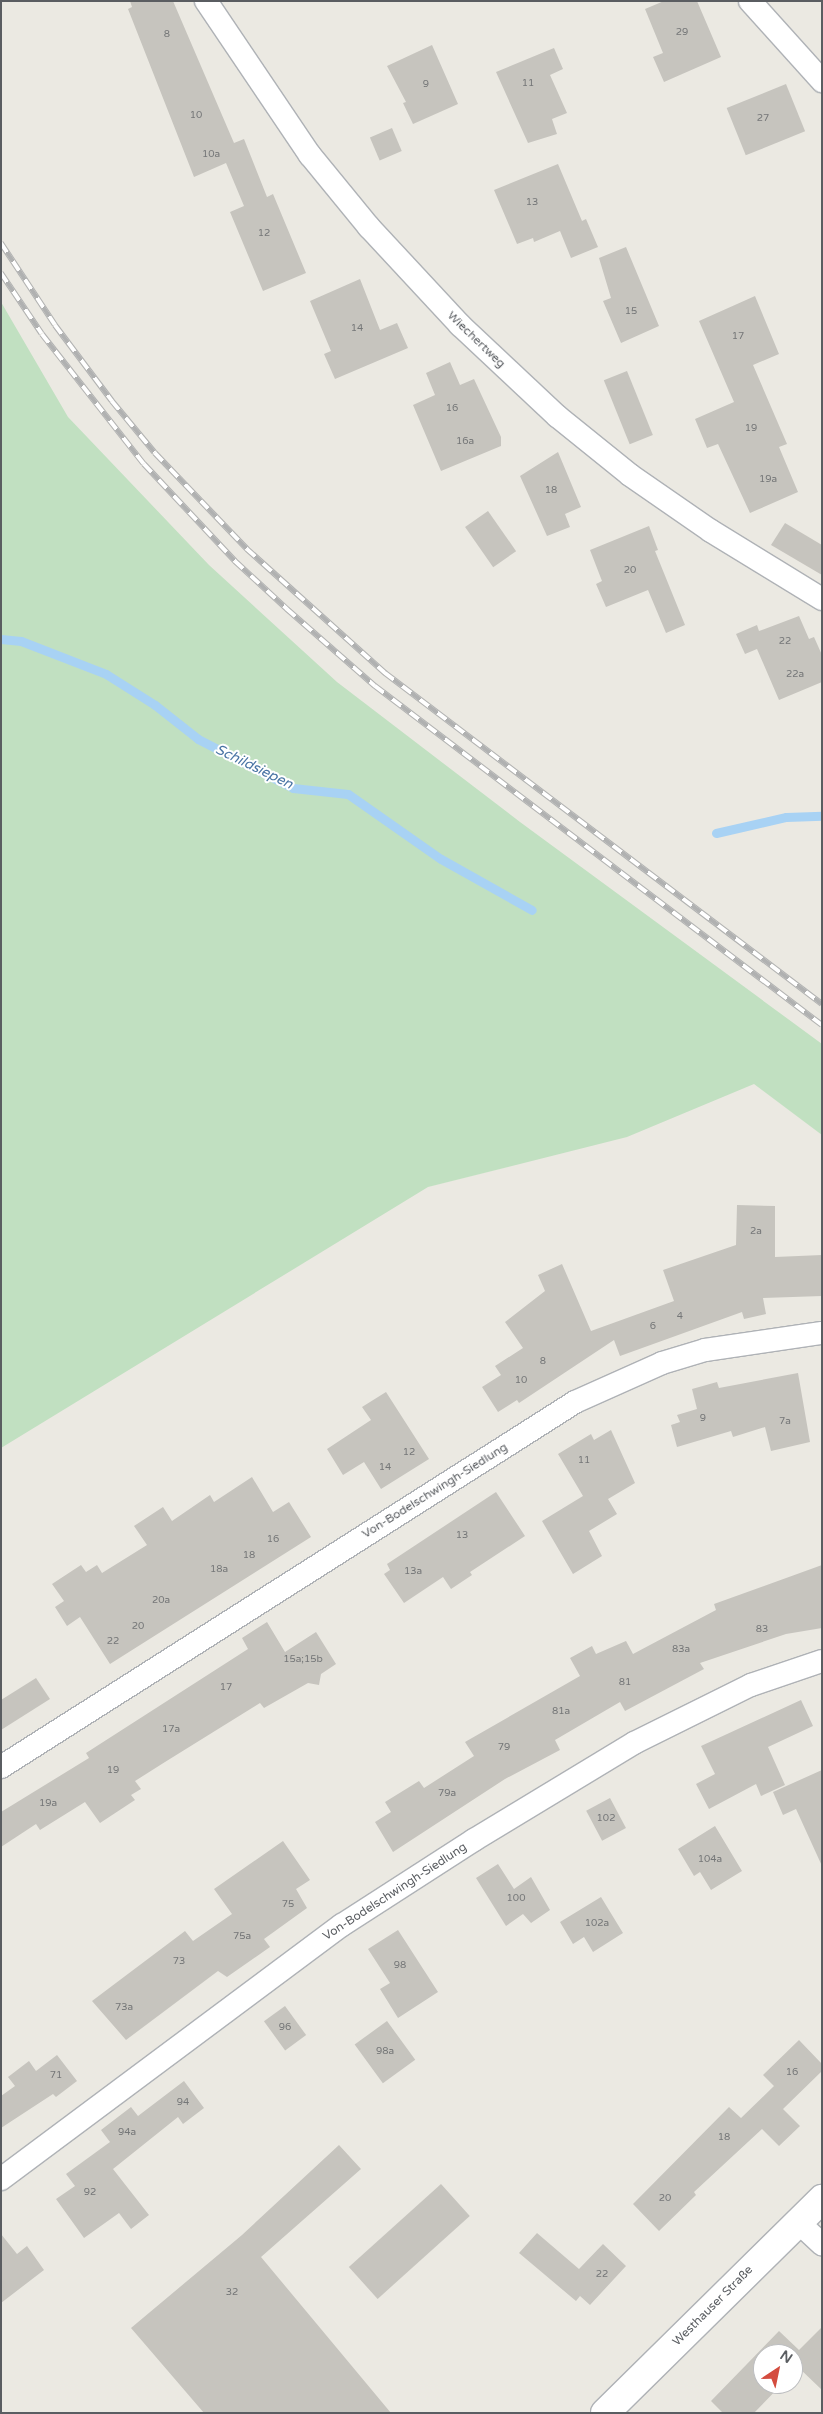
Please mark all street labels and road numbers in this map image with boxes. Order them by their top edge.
street label: Wiechertweg [444,309,508,371]
street label: Von-Bodelschwingh-Siedlung [360,1440,510,1542]
street label: Von-Bodelschwingh-Siedlung [320,1840,470,1944]
street label: Westhauser Straße [670,2263,756,2349]

